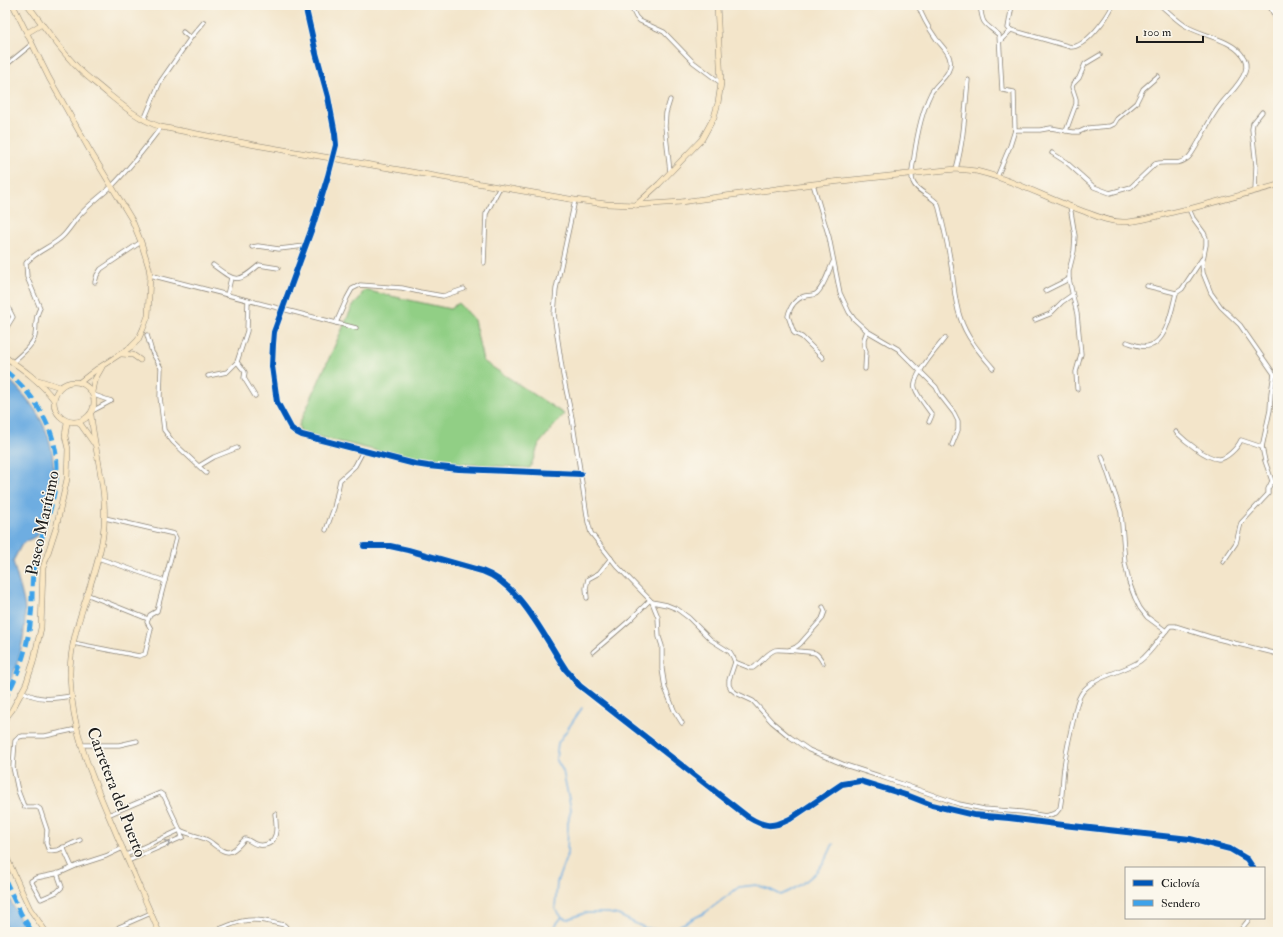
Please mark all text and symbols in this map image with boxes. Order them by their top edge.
scale bar [1137,18,1203,44]
text: 100 m [1143,25,1172,40]
street label: Paseo Marítimo [21,469,64,577]
street label: Carretera del Puerto [82,724,151,860]
one-way arrow [164,840,171,848]
legend [1125,867,1265,919]
text: Ciclovía [1161,876,1201,891]
text: Sendero [1161,896,1200,911]

